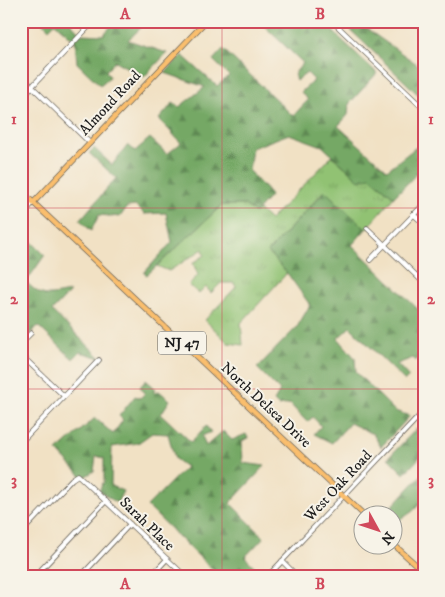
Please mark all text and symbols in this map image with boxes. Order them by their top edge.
text: A [119,4,131,24]
text: B [315,4,325,24]
street label: Almond Road [75,66,145,140]
text: 1 [11,109,17,129]
text: 1 [428,109,434,129]
text: 2 [10,289,19,309]
text: 2 [427,289,436,309]
road number: NJ 47 [158,332,206,354]
street label: North Delsea Drive [217,358,315,452]
street label: West Oak Road [299,446,376,526]
text: 3 [11,470,17,490]
text: 3 [428,470,434,490]
street label: Sarah Place [115,493,179,555]
north arrow [352,504,402,554]
text: N [376,528,398,548]
text: A [119,574,131,594]
text: B [315,574,325,594]

